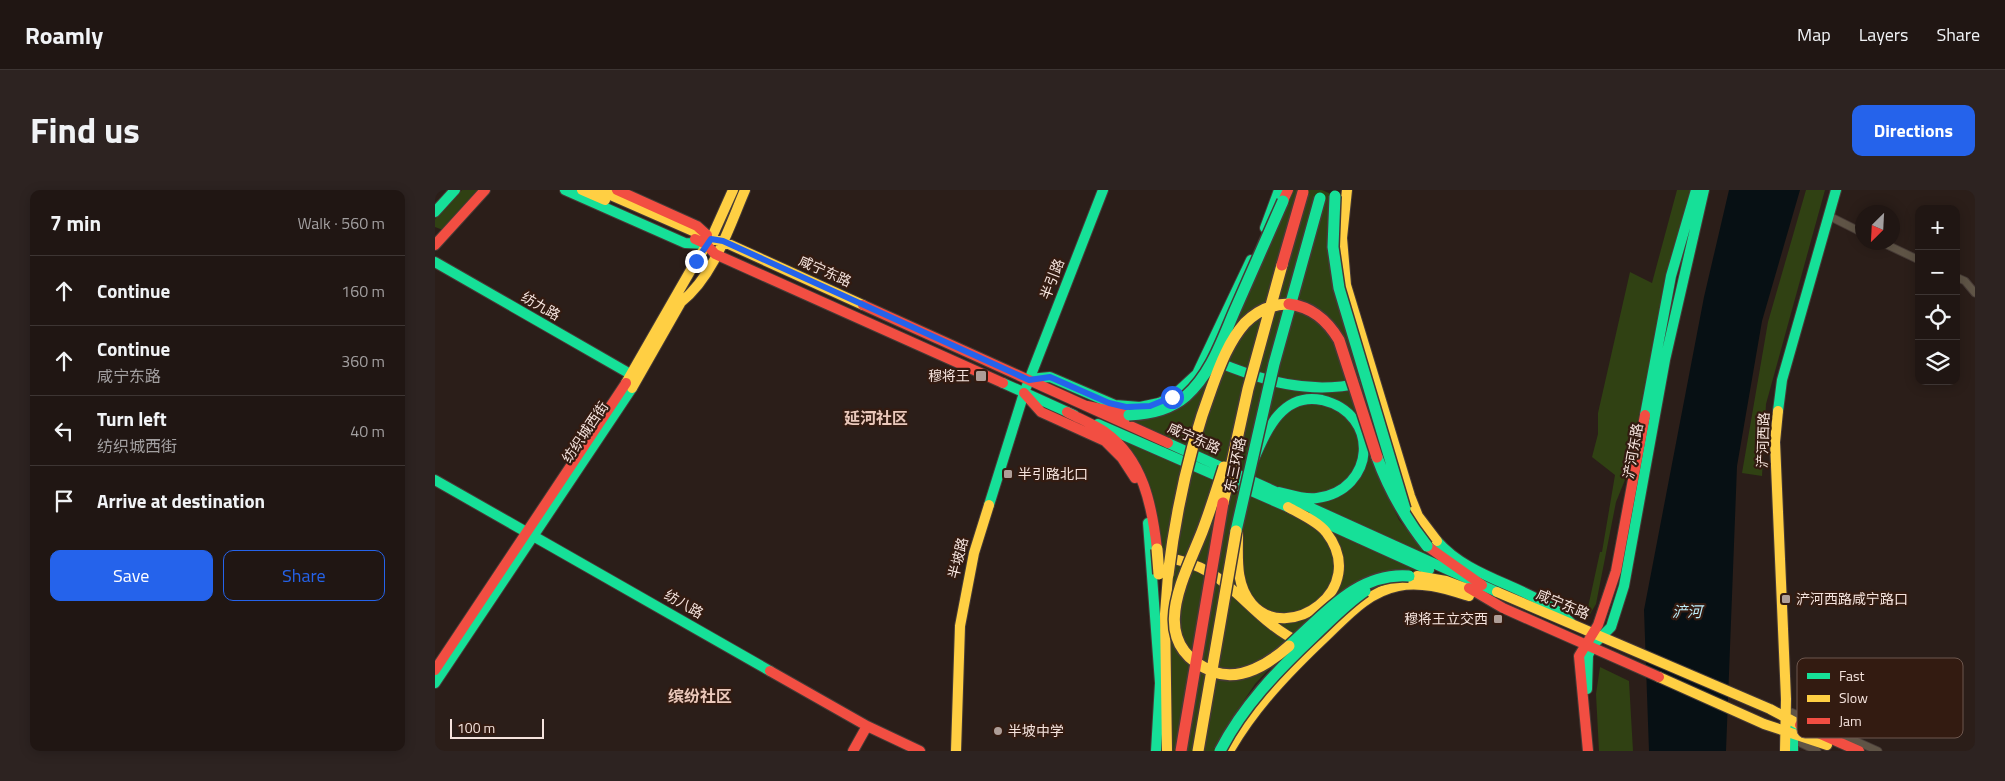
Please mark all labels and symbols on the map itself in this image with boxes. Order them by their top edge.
north arrow [1855,205,1900,250]
route end [685,250,708,273]
street label: 咸宁东路 [795,250,855,292]
street label: 半引路 [1034,255,1069,302]
street label: 纺九路 [518,286,565,325]
place label: 穆将王 [928,365,970,386]
marker: 穆将王 [974,369,988,383]
route start [1161,386,1184,409]
street label: 纺织城西街 [556,397,613,467]
district label: 延河社区 [844,406,908,430]
street label: 浐河西路 [1751,412,1774,468]
street label: 咸宁东路 [1164,417,1224,459]
street label: 浐河东路 [1617,422,1648,480]
street label: 东三环路 [1218,435,1251,494]
place label: 半引路北口 [1018,463,1088,484]
marker: 半引路北口 [1002,468,1014,480]
street label: 半坡路 [942,535,973,581]
street label: 咸宁东路 [1533,583,1593,624]
street label: 纺八路 [661,584,708,623]
place label: 浐河西路咸宁路口 [1796,588,1908,609]
marker: 浐河西路咸宁路口 [1780,593,1792,605]
water label: 浐河 [1672,600,1705,623]
place label: 穆将王立交西 [1404,608,1488,629]
marker: 穆将王立交西 [1492,613,1504,625]
legend [1797,658,1963,738]
text: Fast [1839,665,1864,686]
district label: 缤纷社区 [668,684,732,708]
text: Slow [1839,687,1868,708]
text: Jam [1839,710,1862,731]
scale bar [450,716,544,739]
place label: 半坡中学 [1008,720,1064,741]
marker: 半坡中学 [992,725,1004,737]

